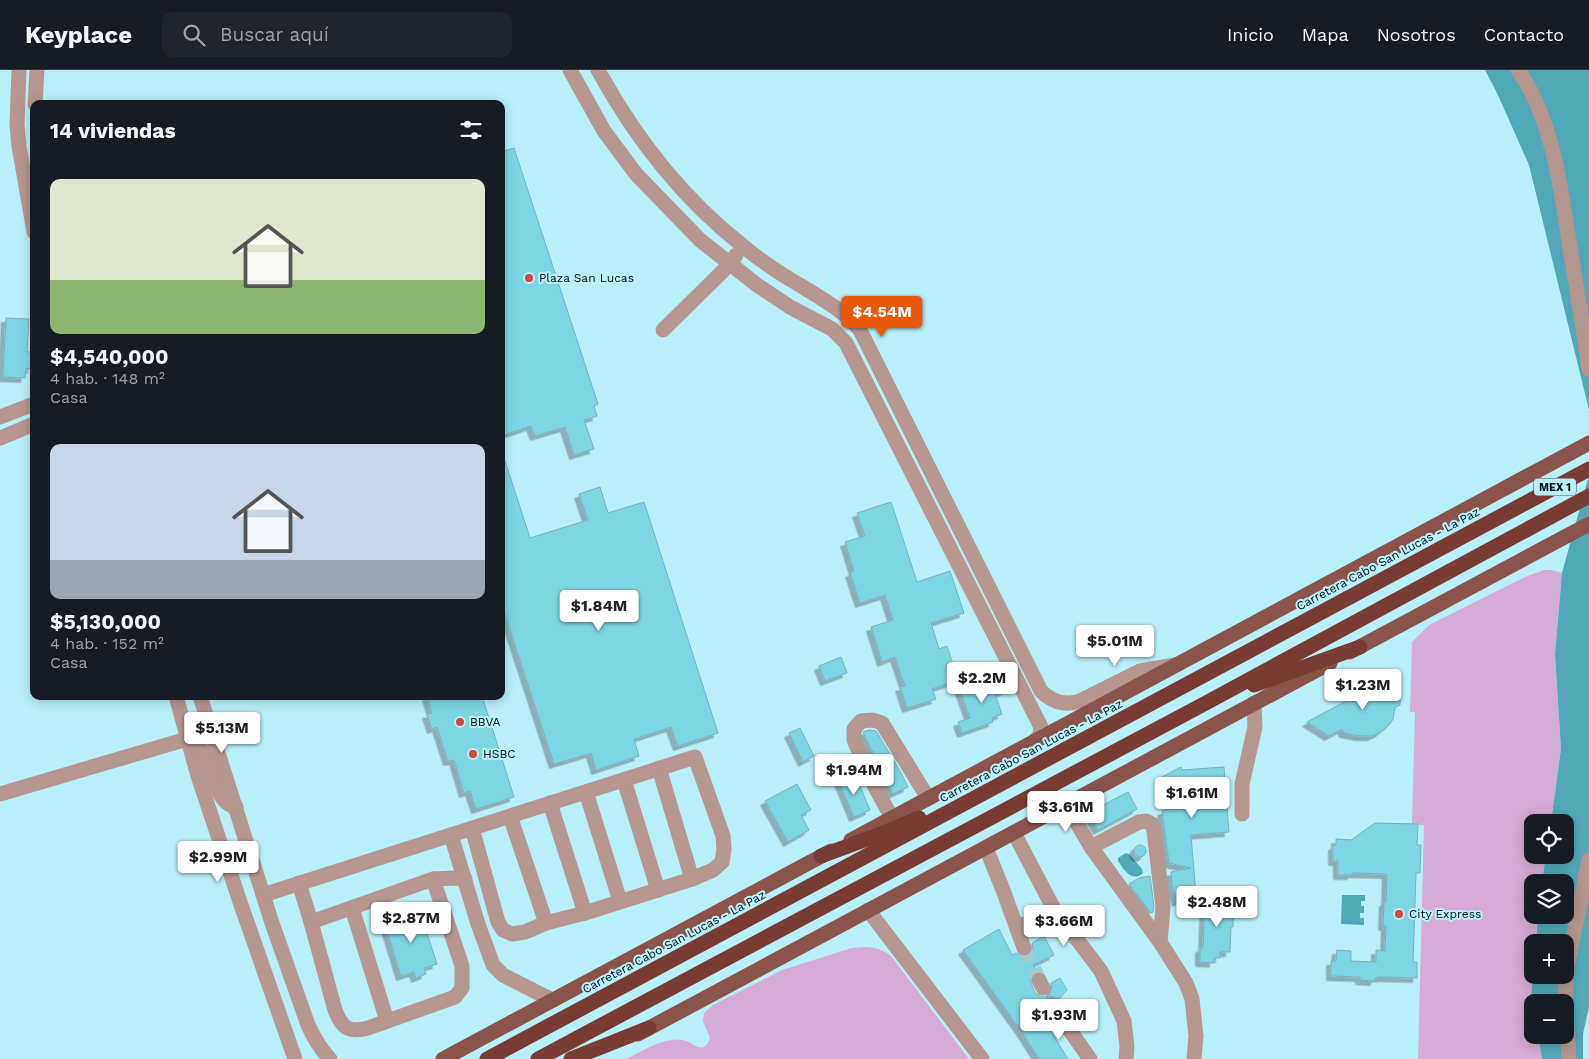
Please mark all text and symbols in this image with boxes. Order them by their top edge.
search box [162,12,512,57]
text: Keyplace [25,21,132,49]
icon: search [180,21,208,49]
text: Buscar aquí [220,23,329,46]
text: Inicio [1227,24,1274,45]
text: Mapa [1302,24,1349,45]
text: Nosotros [1377,24,1456,45]
text: Contacto [1484,24,1564,45]
icon: filters [457,116,485,144]
text: 14 viviendas [50,118,176,143]
icon: home [223,211,313,301]
place label: Plaza San Lucas [539,271,634,285]
marker: Plaza San Lucas [523,272,535,284]
pin: $4.54M [841,296,923,338]
text: $4.54M [852,302,912,321]
text: $4,540,000 [50,344,169,369]
text: 4 hab. · 148 m² [50,369,165,388]
text: Casa [50,388,88,407]
icon: home [223,476,313,566]
road number: MEX 1 [1534,478,1576,496]
street label: Carretera Cabo San Lucas - La Paz [1294,505,1482,613]
pin: $1.84M [558,590,640,632]
text: $1.84M [571,596,627,615]
text: $5,130,000 [50,609,161,634]
pin: $5.01M [1074,624,1156,667]
text: $5.01M [1087,631,1143,650]
text: 4 hab. · 152 m² [50,634,164,653]
text: Casa [50,653,88,672]
pin: $2.2M [947,662,1017,704]
text: $2.2M [958,668,1006,687]
pin: $1.23M [1322,668,1404,711]
text: $1.23M [1335,675,1391,694]
street label: Carretera Cabo San Lucas - La Paz [937,697,1125,805]
pin: $5.13M [181,712,263,754]
place label: BBVA [470,715,501,729]
marker: BBVA [454,716,466,728]
text: $5.13M [195,718,249,737]
place label: HSBC [483,747,516,761]
marker: HSBC [467,748,479,760]
pin: $1.94M [813,754,895,796]
text: $1.94M [826,760,882,779]
pin: $1.61M [1151,776,1233,819]
text: $1.61M [1166,783,1218,802]
pin: $3.61M [1025,790,1107,833]
text: $3.61M [1038,797,1094,816]
map controls [1524,814,1574,1044]
button: locate [1524,814,1574,864]
pin: $2.99M [177,840,259,883]
text: $2.99M [189,847,247,866]
button: layers [1524,874,1574,924]
pin: $2.48M [1176,886,1258,928]
street label: Carretera Cabo San Lucas - La Paz [580,888,768,996]
text: $2.48M [1187,892,1247,911]
pin: $2.87M [370,902,452,944]
pin: $3.66M [1023,904,1105,947]
place label: City Express [1409,907,1481,921]
text: $2.87M [382,908,440,927]
marker: City Express [1393,908,1405,920]
text: $3.66M [1035,911,1093,930]
button: + [1524,934,1574,984]
button: − [1524,994,1574,1044]
pin: $1.93M [1018,998,1100,1041]
text: $1.93M [1031,1005,1087,1024]

